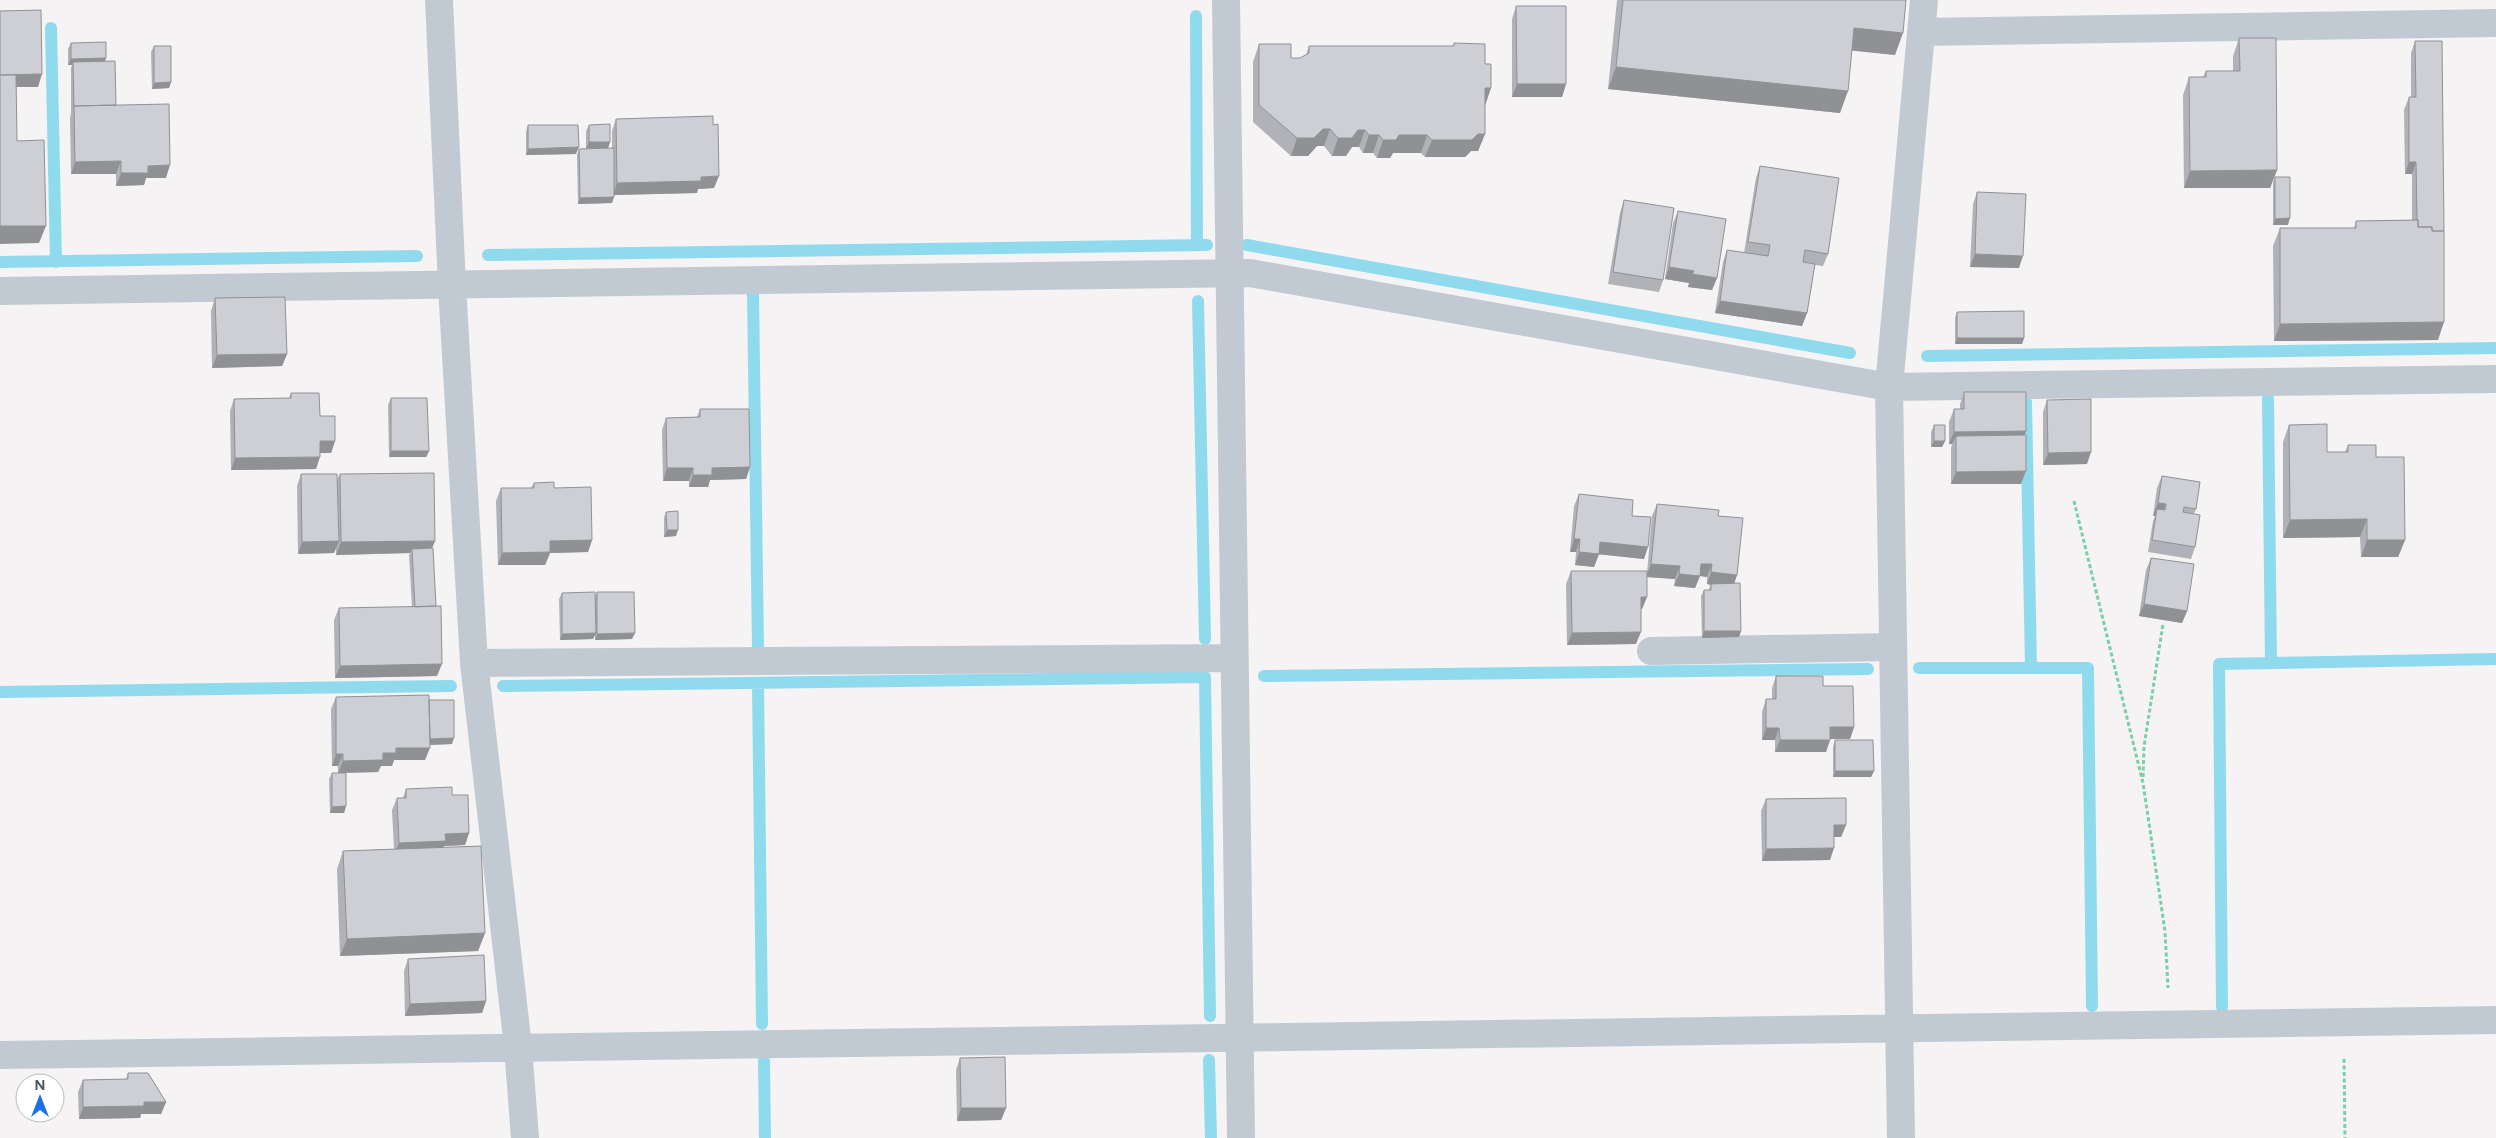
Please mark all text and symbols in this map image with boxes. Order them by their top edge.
north arrow [15,1073,65,1123]
text: N [35,1077,45,1094]

